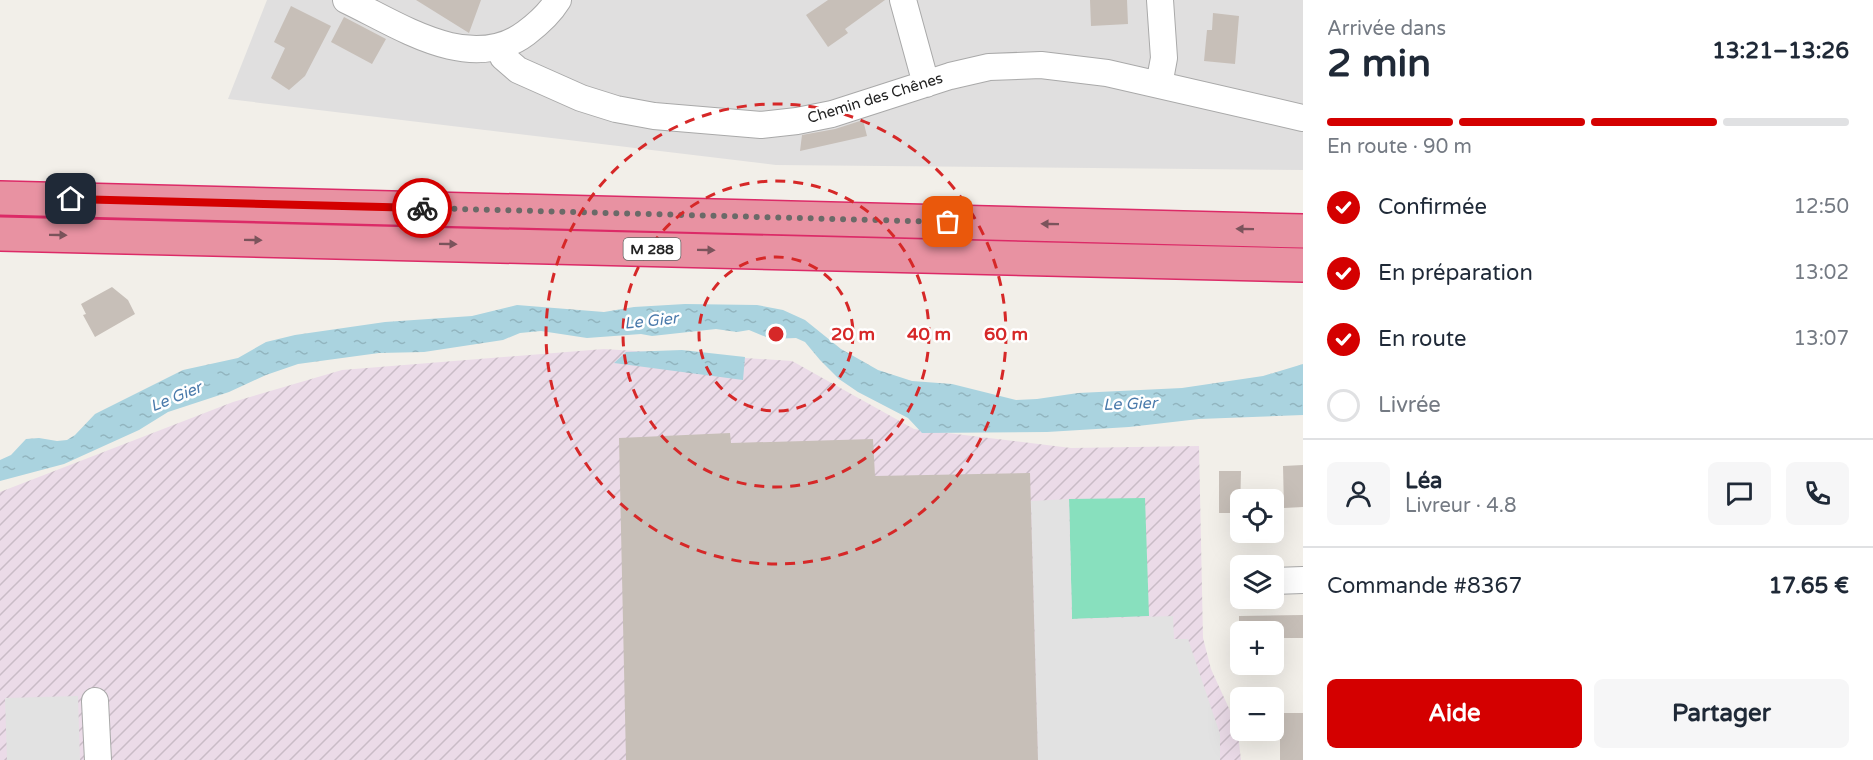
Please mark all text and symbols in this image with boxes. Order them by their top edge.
text: Arrivée dans [1327,17,1446,41]
text: 13:21–13:26 [1712,38,1849,64]
text: 2 min [1327,40,1431,87]
street label: Chemin des Chênes [805,69,945,127]
text: En route · 90 m [1327,135,1472,159]
pin [45,173,96,224]
courier [392,178,452,238]
icon: home [54,182,87,215]
icon: check [1327,191,1360,224]
icon: bike [406,192,439,225]
text: Confirmée [1378,194,1487,220]
text: 12:50 [1794,195,1849,219]
pin [922,196,973,247]
icon: bag [931,205,964,238]
one-way arrow [1040,220,1059,229]
one-way arrow [1235,225,1254,234]
one-way arrow [49,230,68,240]
one-way arrow [244,235,263,244]
road number: M 288 [624,238,680,260]
one-way arrow [439,240,458,249]
one-way arrow [697,246,716,255]
icon: check [1327,257,1360,290]
text: En préparation [1378,260,1533,286]
text: 13:02 [1794,261,1849,285]
water label: Le Gier [623,308,681,334]
text: 20 m [831,323,875,345]
text: 40 m [907,323,951,345]
text: 60 m [984,323,1028,345]
icon: check [1327,323,1360,356]
centre of rings [766,324,786,344]
text: En route [1378,326,1467,352]
text: 13:07 [1794,327,1849,351]
water label: Le Gier [147,377,206,416]
text: Livrée [1378,392,1441,418]
water label: Le Gier [1103,393,1159,415]
button: person [1327,462,1390,525]
button: chat [1708,462,1771,525]
button: phone [1786,462,1849,525]
text: Léa [1405,468,1443,494]
map controls [1230,489,1284,741]
button: locate [1230,489,1284,543]
text: Livreur · 4.8 [1405,494,1516,518]
button: layers [1230,555,1284,609]
text: Commande #8367 [1327,573,1522,599]
text: 17.65 € [1768,573,1849,599]
button: + [1230,621,1284,675]
button: Aide [1327,679,1582,748]
button: Partager [1594,679,1849,748]
button: − [1230,687,1284,741]

